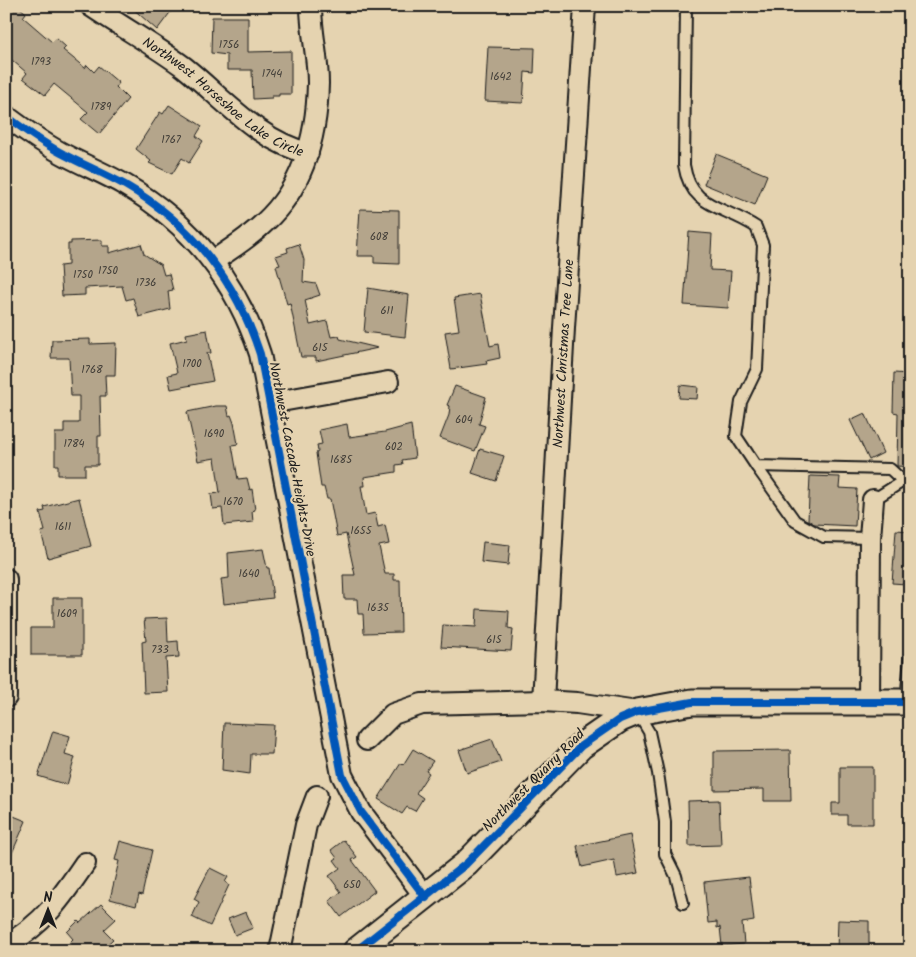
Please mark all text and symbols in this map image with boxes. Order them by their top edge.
street label: Northwest Horseshoe Lake Circle [138,32,307,163]
house number: 1756 [219,36,239,54]
house number: 1793 [31,53,51,71]
house number: 1744 [262,65,282,83]
house number: 1642 [490,68,512,86]
house number: 1789 [91,98,112,116]
house number: 1767 [161,131,182,149]
house number: 608 [370,228,388,246]
street label: Northwest Christmas Tree Lane [547,258,581,449]
house number: 1750 [98,262,118,280]
house number: 1750 [73,266,93,284]
house number: 1736 [136,274,156,292]
house number: 611 [380,302,394,320]
house number: 615 [312,339,329,357]
house number: 1700 [182,355,202,373]
street label: Northwest Cascade Heights Drive [262,360,322,559]
house number: 1768 [81,361,103,379]
house number: 604 [455,411,473,429]
house number: 1690 [204,425,225,443]
house number: 1784 [63,435,85,453]
house number: 602 [385,438,403,456]
house number: 1685 [330,451,353,469]
house number: 1670 [223,493,244,511]
house number: 1611 [55,518,71,536]
house number: 1655 [350,522,373,540]
house number: 1640 [238,565,260,583]
house number: 1635 [367,599,390,617]
house number: 1609 [57,605,78,623]
house number: 615 [486,631,503,649]
house number: 733 [151,641,169,659]
street label: Northwest Quarry Road [477,723,591,837]
house number: 650 [343,876,361,894]
north arrow [22,884,72,934]
text: N [44,887,53,909]

